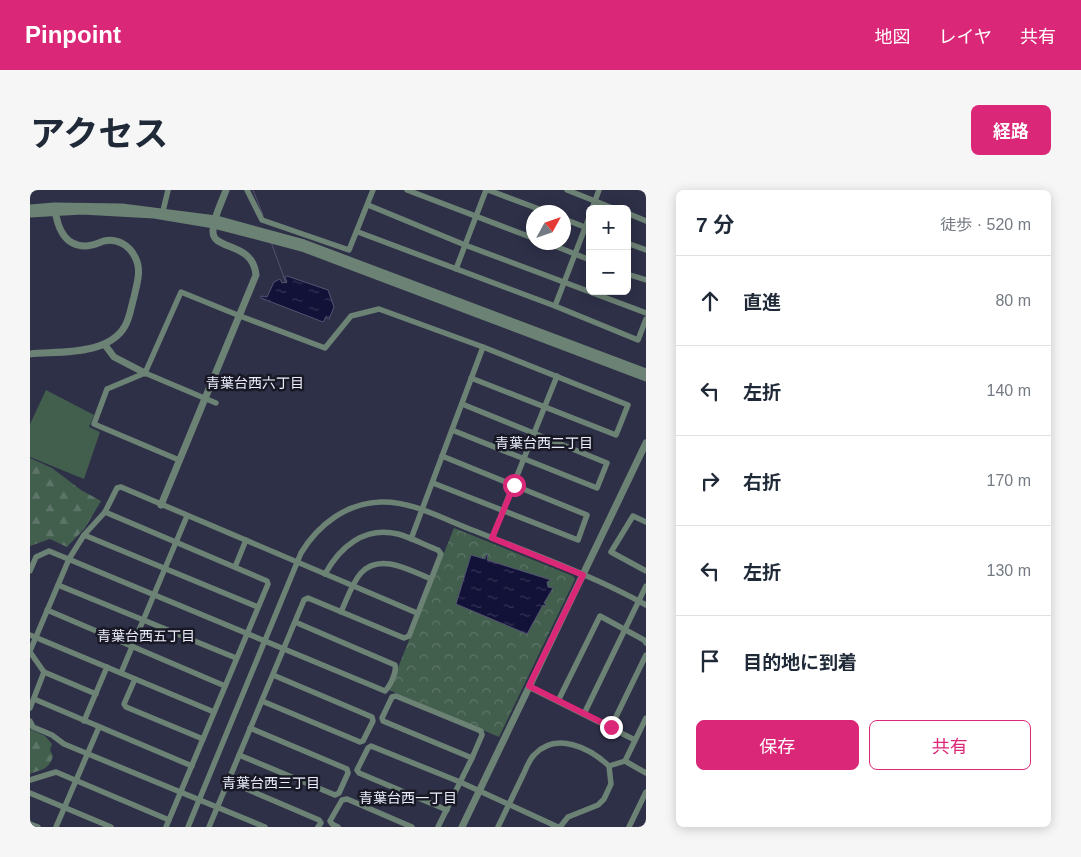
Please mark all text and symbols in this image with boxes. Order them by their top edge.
text: Pinpoint [25,21,121,48]
text: 地図 [875,27,911,47]
text: レイヤ [939,27,992,47]
text: 共有 [1020,27,1056,47]
button: 経路 [971,105,1051,155]
text: アクセス [30,114,168,153]
north arrow [526,205,571,250]
map controls [586,205,631,295]
button: + [586,205,631,250]
text: 7 分 [696,213,735,236]
text: 徒歩 · 520 m [940,216,1031,233]
button: − [586,250,631,295]
icon: ahead [696,287,724,315]
text: 直進 [743,292,781,313]
text: 80 m [995,292,1031,309]
district label: 青葉台西六丁目 [206,375,304,391]
icon: left [696,377,724,405]
text: 左折 [743,382,781,403]
text: 140 m [987,382,1031,399]
district label: 青葉台西二丁目 [495,435,593,451]
icon: right [696,467,724,495]
text: 右折 [743,472,781,493]
text: 170 m [987,472,1031,489]
route start [503,474,526,497]
icon: left [696,557,724,585]
text: 左折 [743,562,781,583]
text: 130 m [987,562,1031,579]
district label: 青葉台西五丁目 [97,628,195,644]
icon: arrive [696,647,724,675]
text: 目的地に到着 [743,652,857,673]
route end [600,716,623,739]
button: 保存 [696,720,859,770]
button: 共有 [869,720,1031,770]
district label: 青葉台西三丁目 [222,775,320,791]
district label: 青葉台西一丁目 [359,790,457,806]

